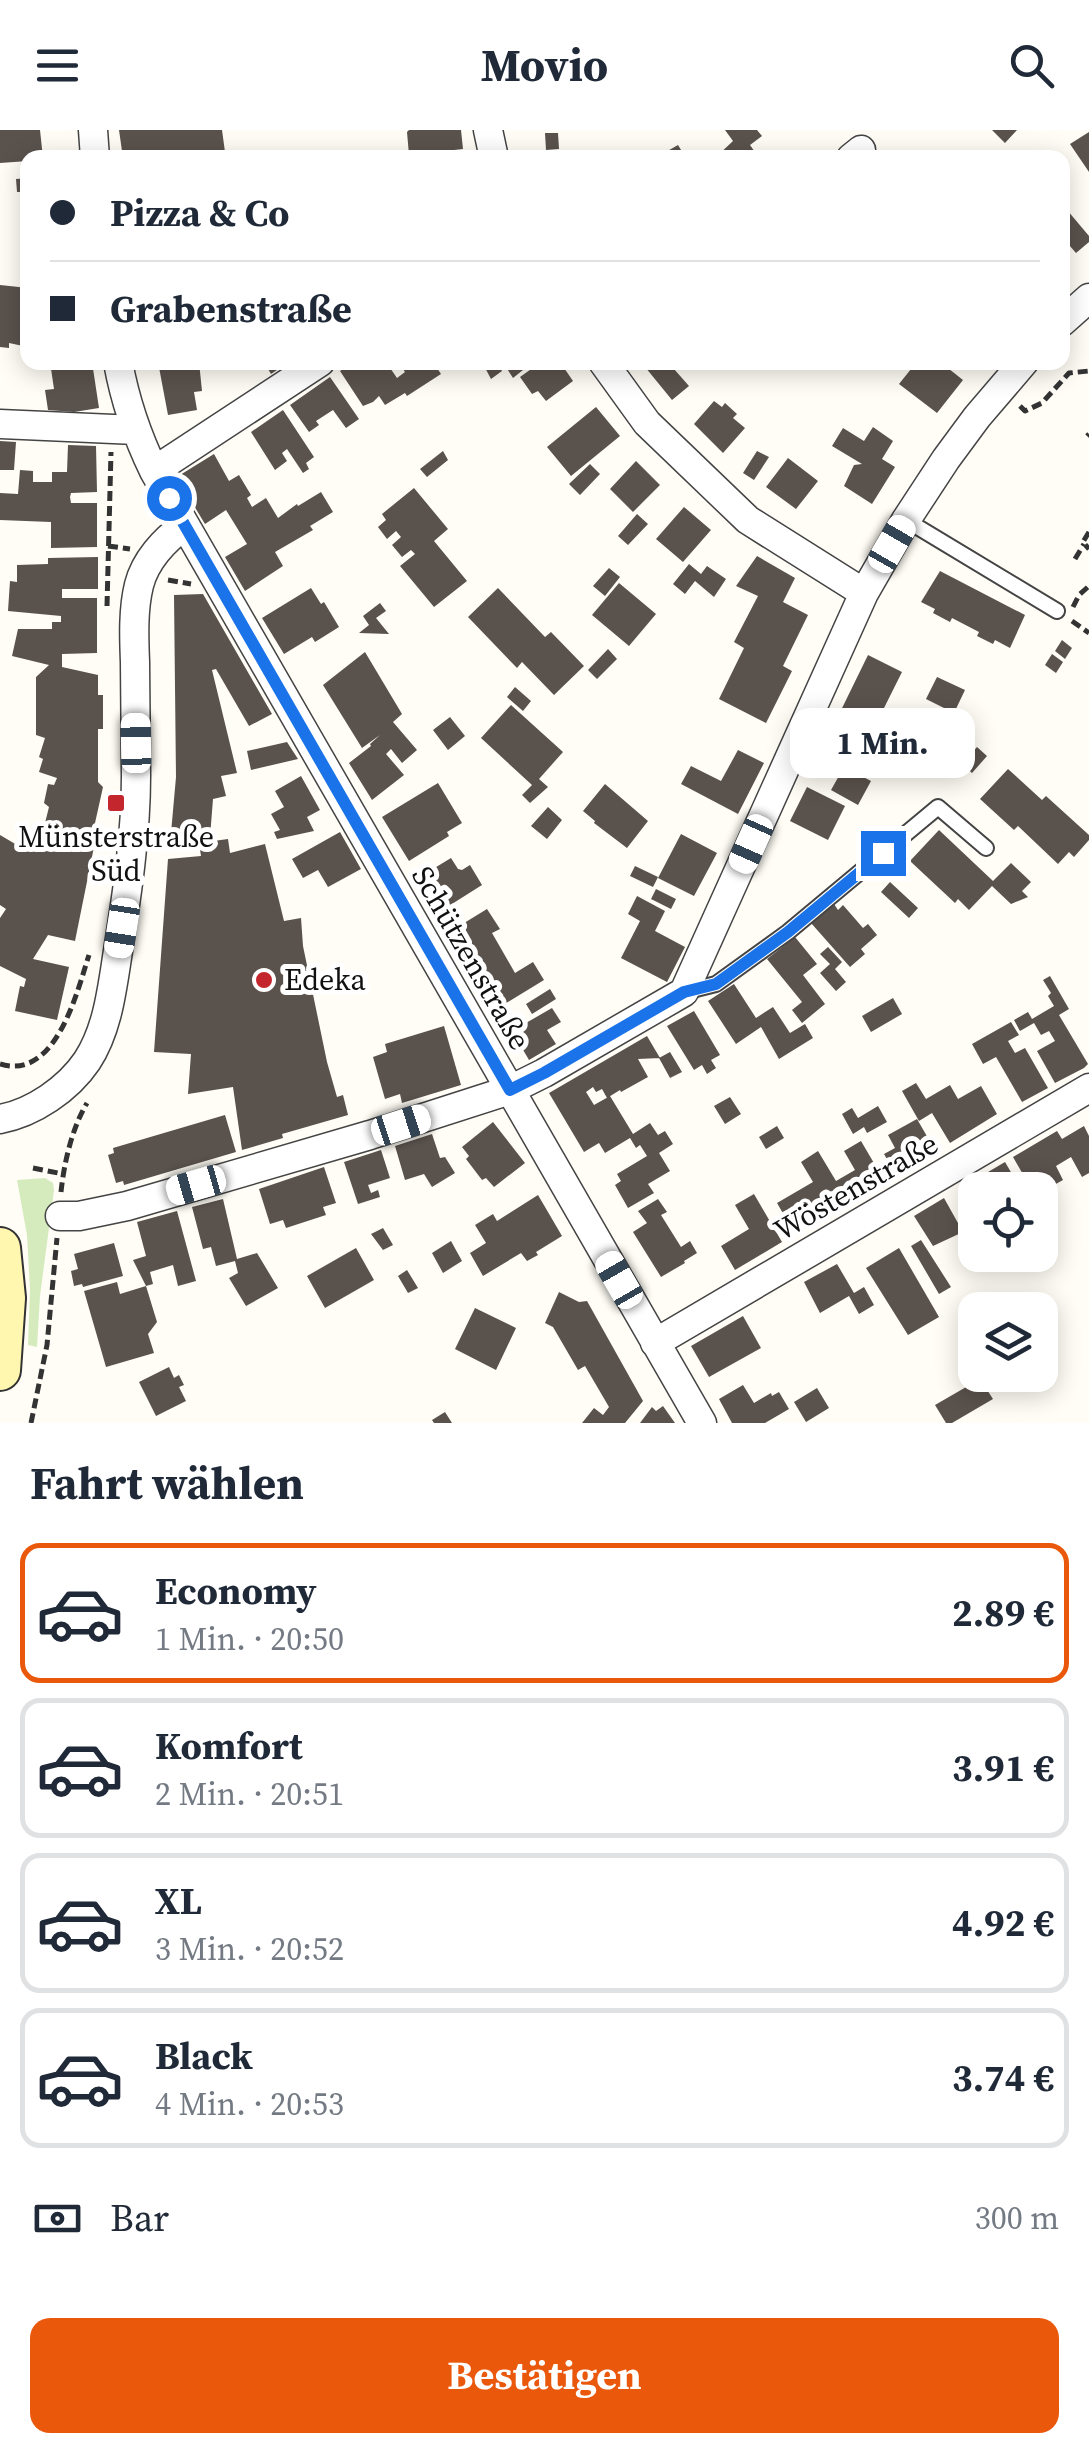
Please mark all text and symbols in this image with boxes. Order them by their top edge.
text: Movio [481,34,608,96]
icon: menu [30,38,85,93]
icon: search [1004,38,1059,93]
text: Pizza & Co [110,187,290,239]
text: Grabenstraße [110,283,352,335]
route start [147,476,192,521]
car [864,511,920,577]
callout: 1 Min. [790,708,976,778]
car [120,713,152,773]
text: 1 Min. [836,721,929,765]
marker: Münsterstraße Süd [105,792,127,814]
car [725,810,777,878]
place label: Münsterstraße Süd [18,816,214,891]
route end [861,831,906,876]
street label: Schützenstraße [402,859,541,1057]
car [102,896,142,960]
place label: Edeka [284,959,367,1000]
marker: Edeka [253,969,275,991]
car [368,1101,434,1149]
street label: Wöstenstraße [766,1123,945,1250]
car [163,1162,229,1208]
map controls [958,1172,1058,1392]
button: locate [958,1172,1058,1272]
car [591,1247,647,1313]
button: layers [958,1292,1058,1392]
text: Fahrt wählen [30,1452,304,1514]
text: Economy [155,1565,317,1617]
icon: car [35,1568,125,1658]
text: 2.89 € [952,1587,1054,1639]
text: 1 Min. · 20:50 [155,1617,344,1661]
text: Komfort [155,1720,303,1772]
icon: car [35,1723,125,1813]
text: 3.91 € [952,1742,1054,1794]
text: 2 Min. · 20:51 [155,1772,344,1816]
text: XL [155,1875,202,1927]
icon: car [35,1878,125,1968]
text: 4.92 € [952,1897,1054,1949]
text: 3 Min. · 20:52 [155,1927,344,1971]
text: Black [155,2030,253,2082]
icon: car [35,2033,125,2123]
text: 3.74 € [952,2052,1054,2104]
text: 4 Min. · 20:53 [155,2082,344,2126]
icon: cash [30,2191,85,2246]
text: Bar [110,2192,169,2244]
text: 300 m [975,2196,1059,2240]
button: Bestätigen [30,2318,1059,2433]

